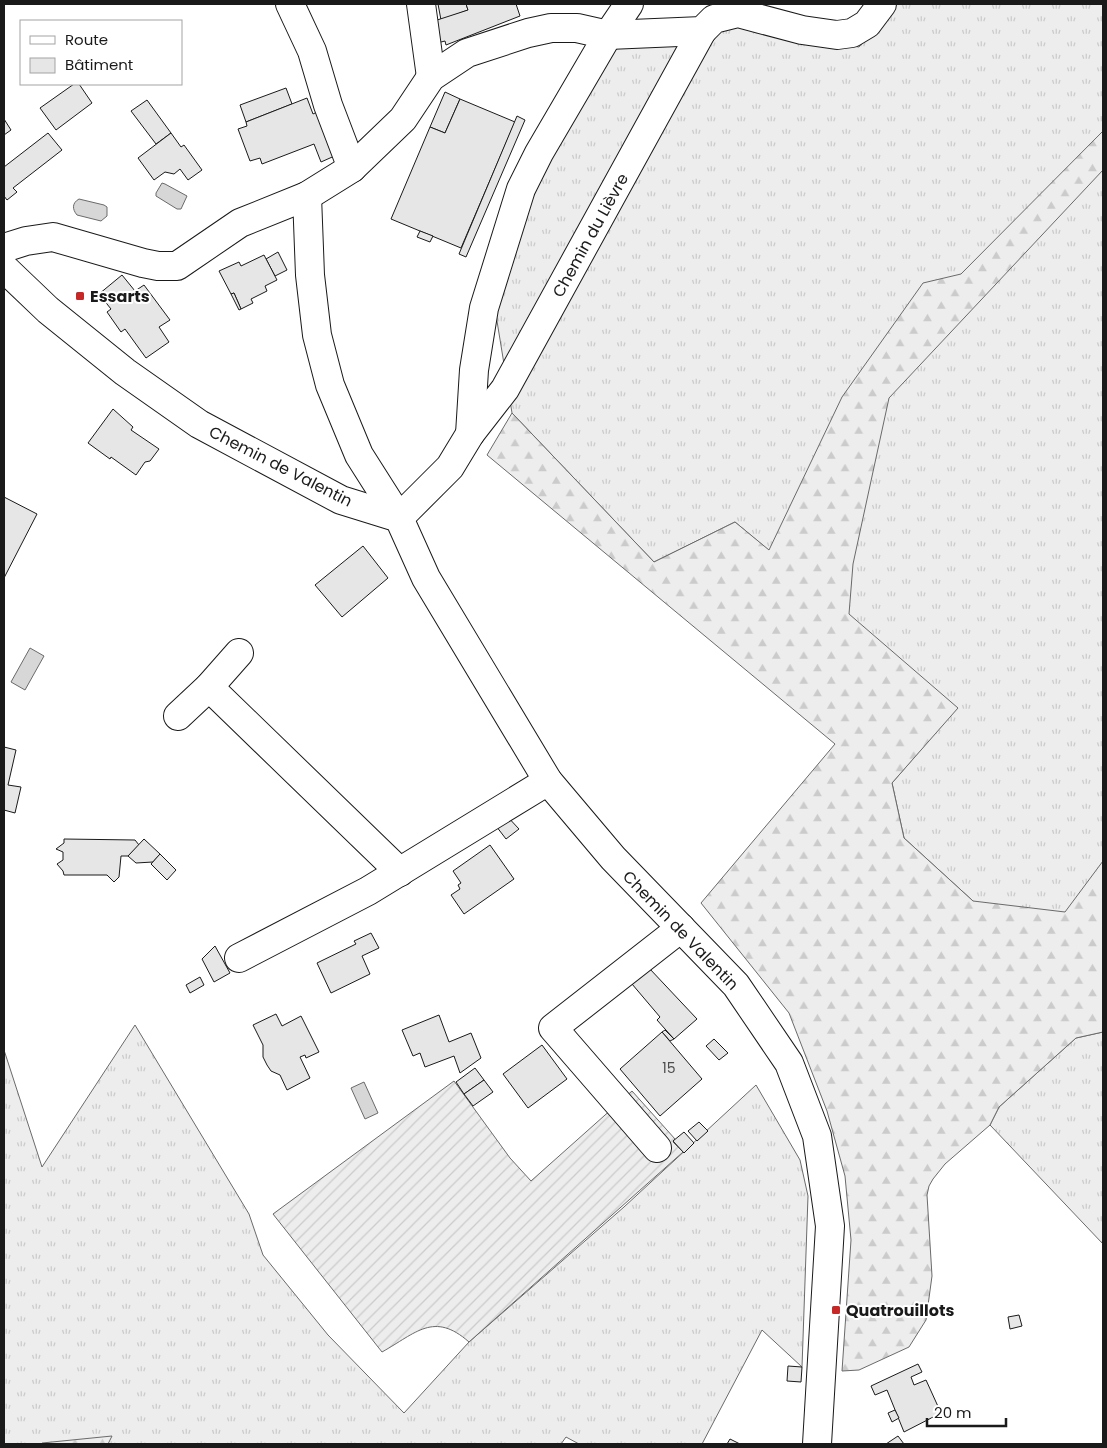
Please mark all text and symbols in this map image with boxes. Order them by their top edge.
legend [20,20,182,85]
text: Route [65,29,108,50]
text: Bâtiment [65,54,133,75]
street label: Chemin du Lièvre [547,169,634,301]
place label: Essarts [90,285,150,308]
marker: Essarts [74,290,86,302]
street label: Chemin de Valentin [205,420,356,513]
street label: Chemin de Valentin [617,865,744,995]
house number: 15 [662,1058,676,1078]
place label: Quatrouillots [846,1299,954,1322]
marker: Quatrouillots [830,1304,842,1316]
scale bar [927,1396,1006,1428]
text: 20 m [934,1402,972,1423]

